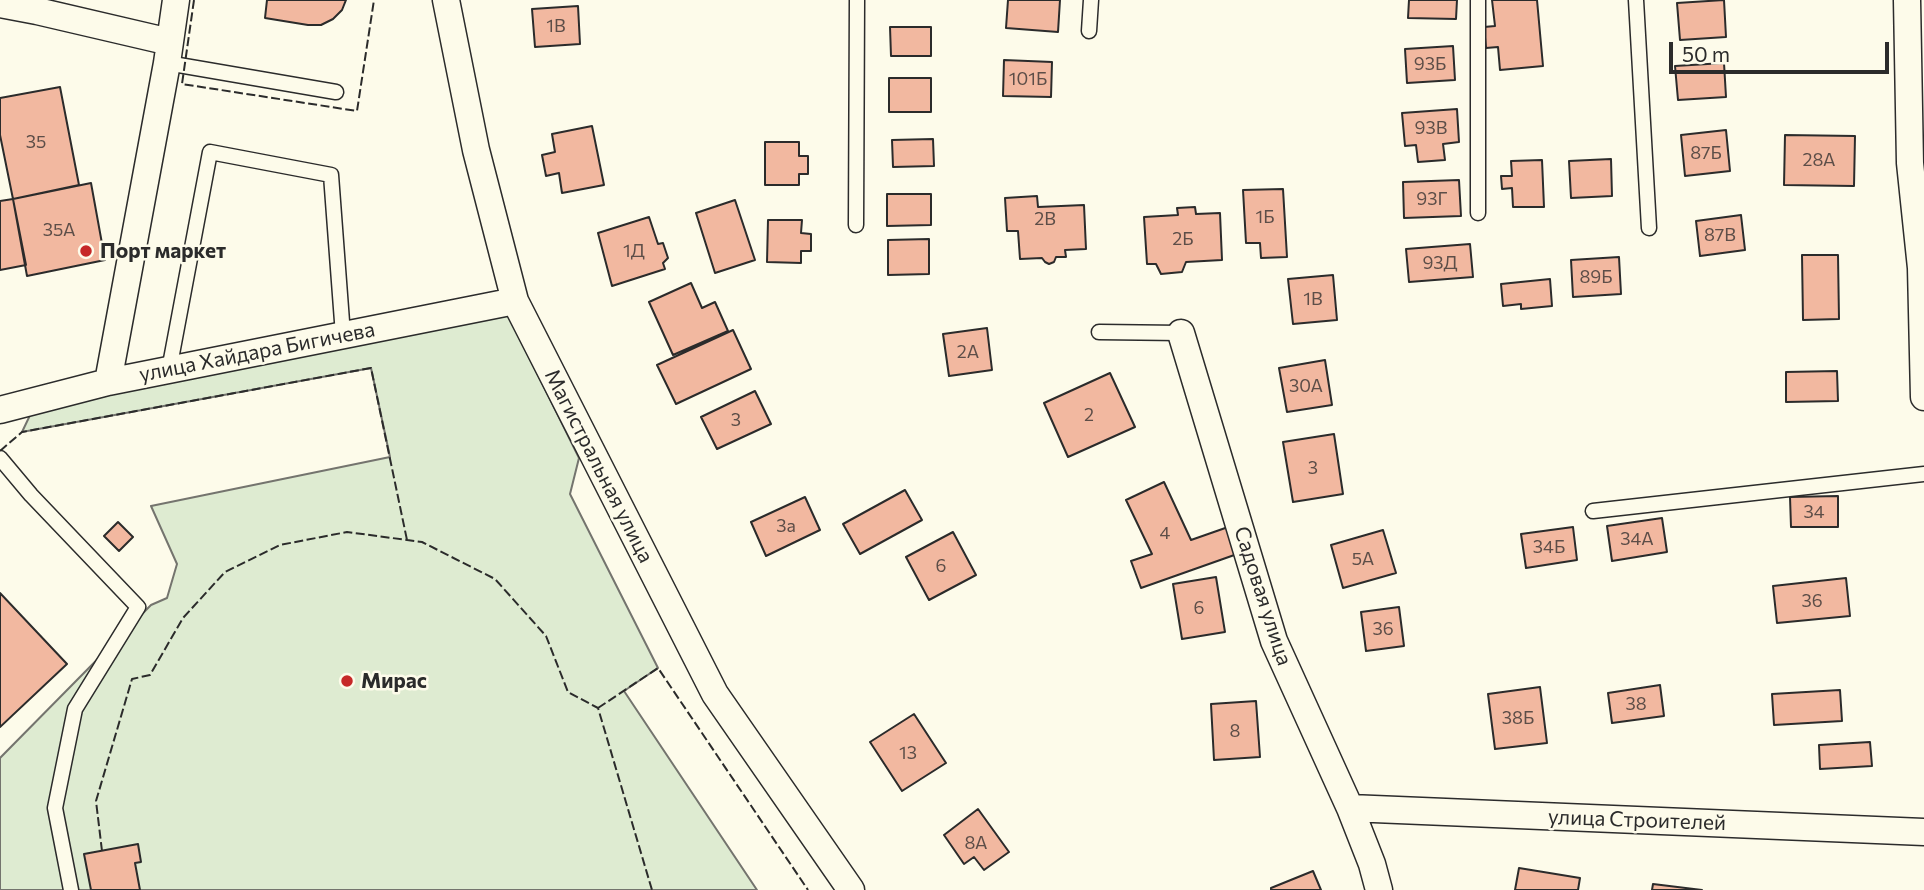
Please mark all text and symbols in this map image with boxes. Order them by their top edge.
house number: 1В [546,15,566,37]
scale bar [1672,28,1892,72]
text: 50 m [1682,41,1730,66]
house number: 93Б [1414,53,1446,75]
house number: 101Б [1009,68,1047,90]
house number: 93В [1415,117,1447,139]
house number: 35 [26,131,46,153]
house number: 87Б [1690,142,1722,164]
house number: 28А [1803,149,1835,171]
house number: 93Г [1416,188,1448,210]
house number: 1Б [1256,206,1274,228]
house number: 2В [1034,208,1056,230]
house number: 35А [43,219,75,241]
house number: 87В [1704,224,1736,246]
house number: 2Б [1172,228,1194,250]
place label: Порт маркет [100,238,226,264]
house number: 1Д [623,240,645,262]
marker: Порт маркет [78,243,94,259]
house number: 93Д [1422,252,1458,274]
house number: 89Б [1579,266,1613,288]
house number: 1В [1303,288,1323,310]
street label: улица Хайдара Бигичева [137,317,377,387]
house number: 2А [957,341,979,363]
street label: Магистральная улица [539,365,659,567]
house number: 30А [1289,375,1323,397]
house number: 2 [1084,404,1094,426]
house number: 3 [731,409,741,431]
house number: 3 [1308,457,1318,479]
house number: 34 [1803,501,1825,523]
house number: 3а [776,515,796,537]
house number: 4 [1160,522,1170,544]
street label: Садовая улица [1229,523,1297,669]
house number: 34А [1620,528,1654,550]
house number: 34Б [1533,536,1565,558]
house number: 5А [1352,548,1374,570]
house number: 6 [936,555,946,577]
house number: 36 [1801,590,1823,612]
house number: 6 [1194,597,1204,619]
house number: 36 [1372,618,1394,640]
place label: Мирас [361,668,427,694]
marker: Мирас [339,673,355,689]
house number: 38 [1625,693,1647,715]
house number: 38Б [1502,707,1534,729]
house number: 8 [1230,720,1240,742]
house number: 13 [899,742,917,764]
street label: улица Строителей [1547,804,1727,836]
house number: 8А [965,832,987,854]

